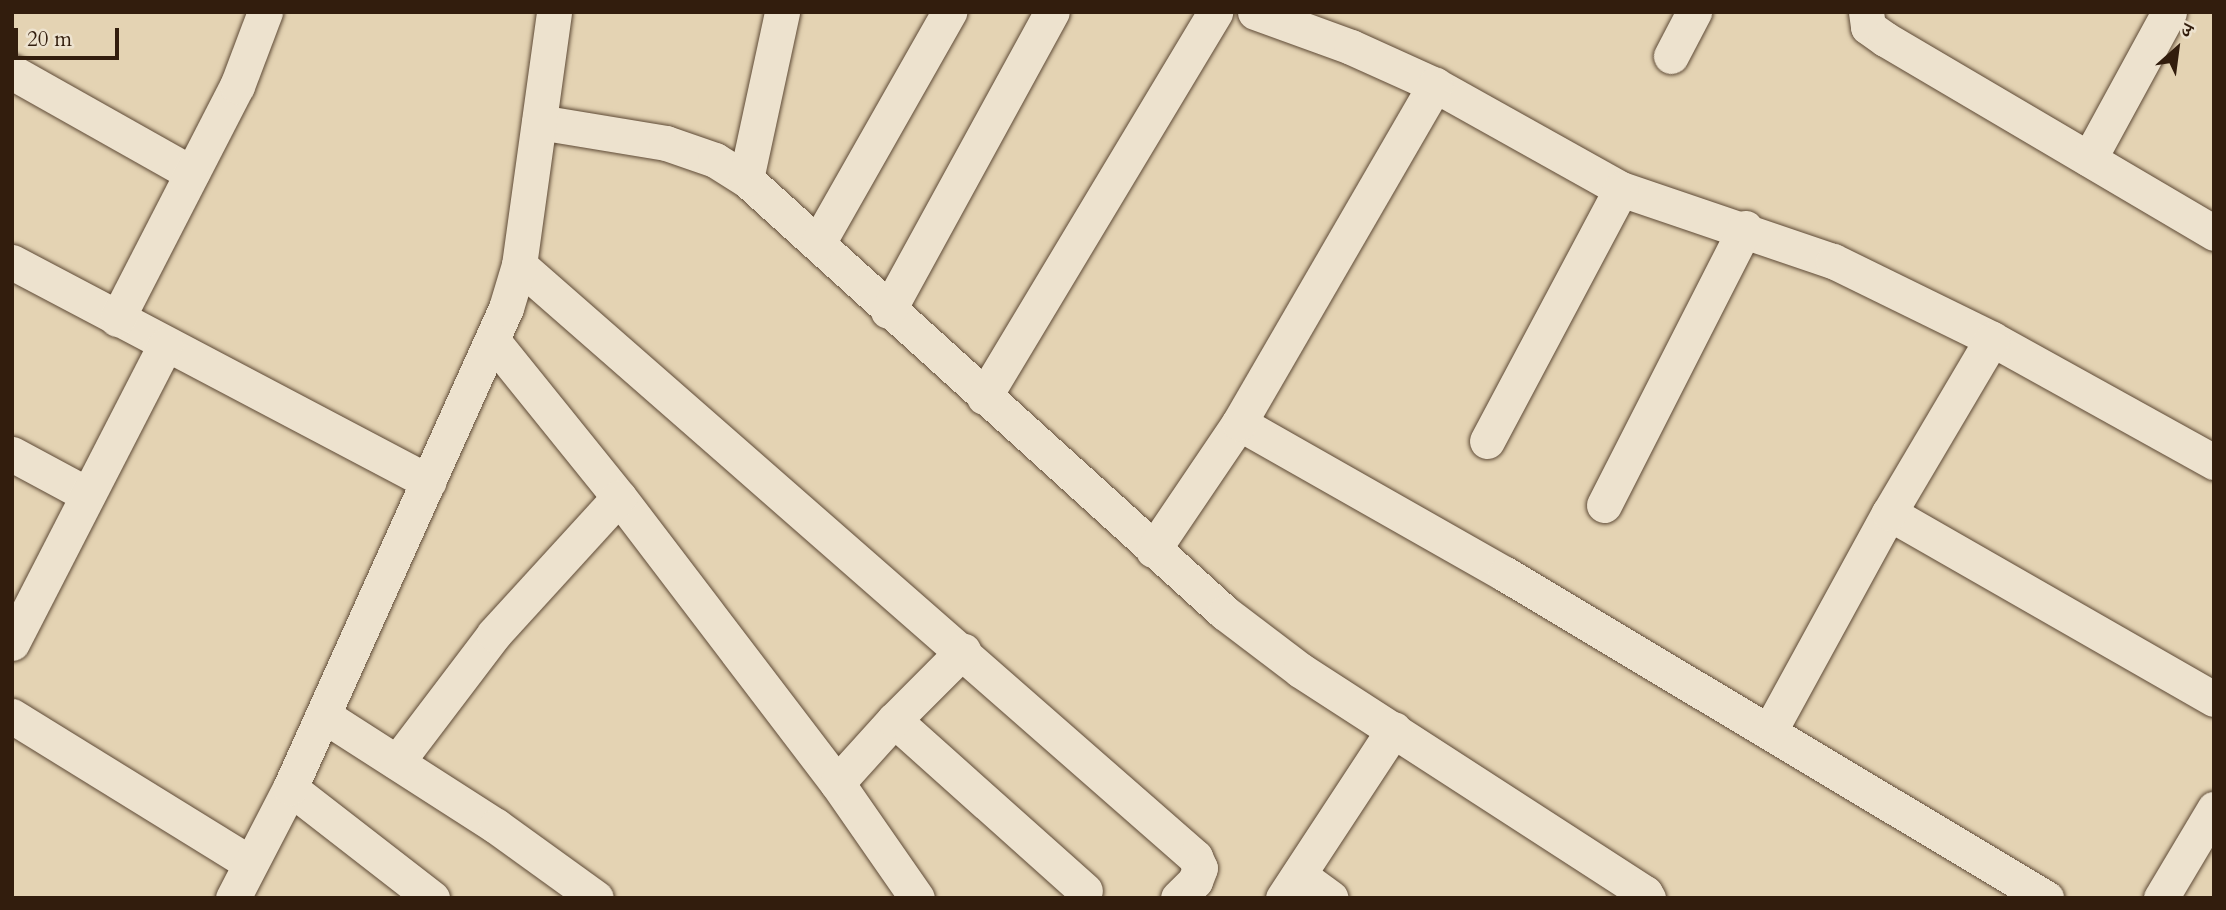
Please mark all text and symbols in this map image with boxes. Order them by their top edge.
scale bar [18,14,122,58]
north arrow [2142,14,2212,84]
text: उ [2176,17,2197,44]
text: 20 m [27,25,72,54]

